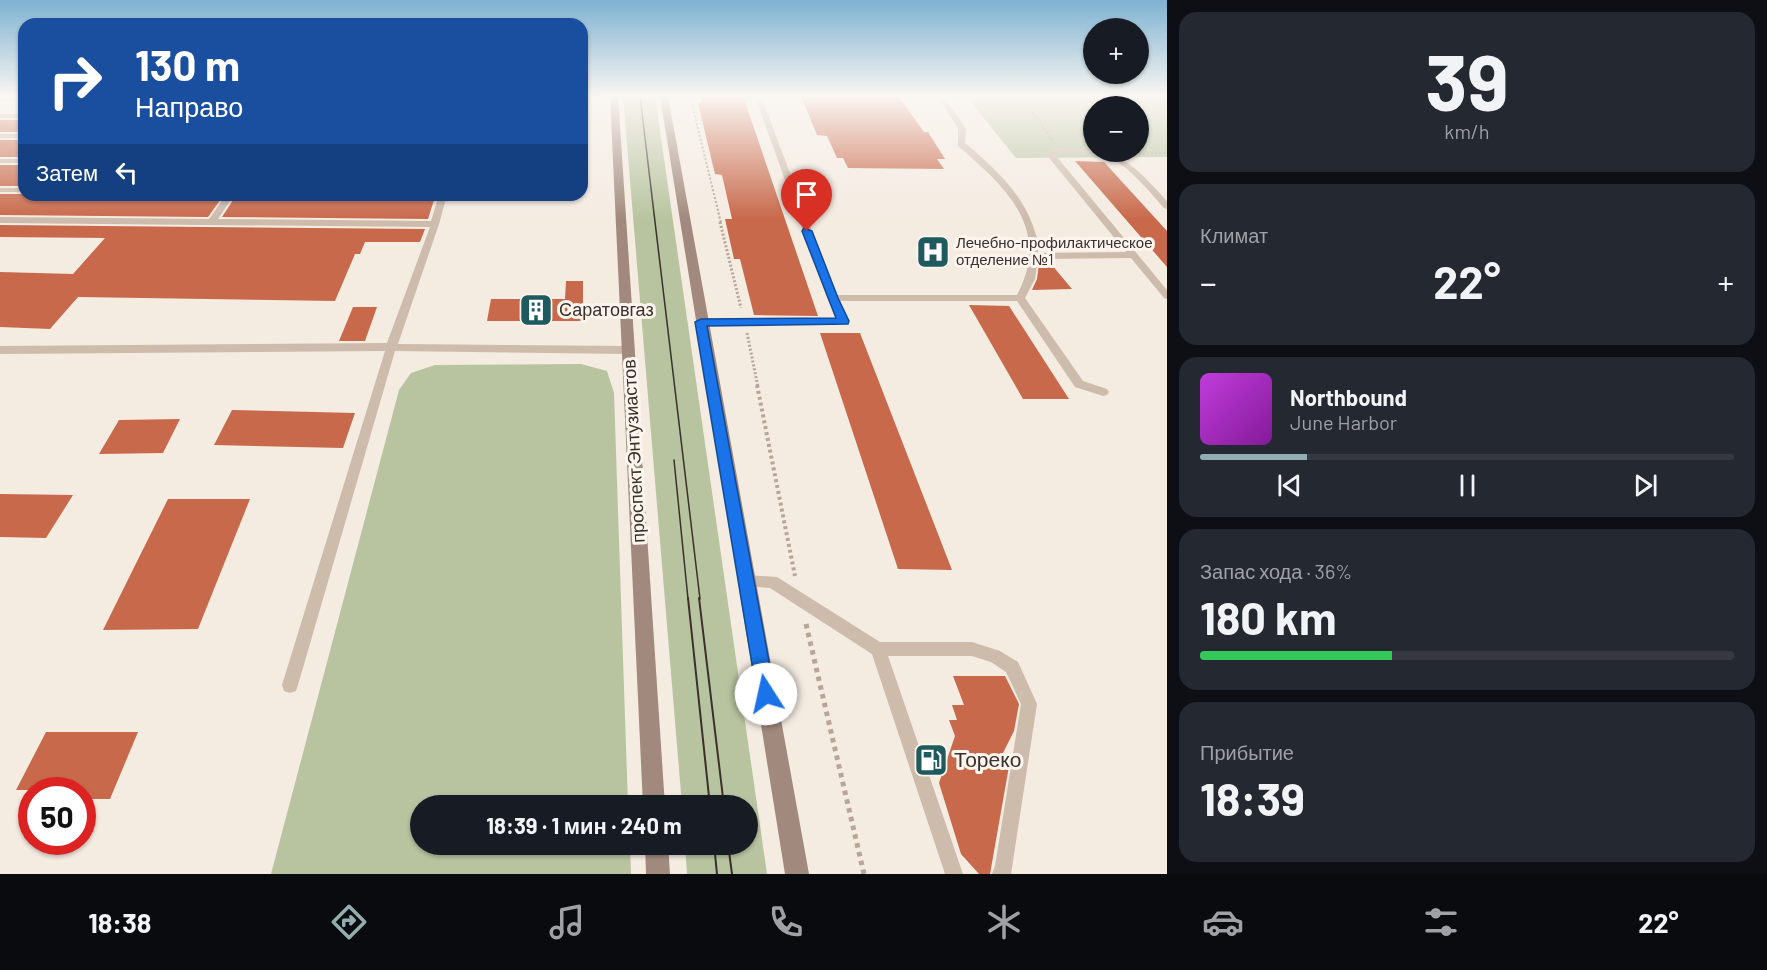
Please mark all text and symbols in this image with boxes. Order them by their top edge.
map controls [1083,18,1149,162]
button: + [1083,18,1149,84]
text: 39 [1425,33,1509,127]
text: 130 m [135,39,240,89]
icon: right [36,42,114,120]
text: Направо [135,90,243,122]
button: − [1083,96,1149,162]
text: km/h [1444,119,1490,143]
icon: left [110,156,143,189]
text: Затем [36,159,98,185]
pin [781,169,832,231]
icon: arrive [790,178,823,211]
text: Климат [1200,223,1268,247]
place label: Лечебно-профилактическое отделение №1 [956,233,1152,268]
hospital icon: Лечебно-профилактическое отделение №1 [915,234,951,270]
text: 22° [1433,254,1501,308]
text: − [1200,262,1217,302]
text: + [1717,262,1734,302]
building icon: Саратовгаз [518,292,554,328]
place label: Саратовгаз [559,298,654,320]
street label: проспект Энтузиастов [617,359,649,543]
text: Northbound [1290,384,1407,410]
text: June Harbor [1290,410,1397,434]
icon: previous [1273,469,1306,502]
icon: pause [1451,469,1484,502]
icon: next [1629,469,1662,502]
text: Запас хода · 36% [1200,559,1352,583]
text: 180 km [1200,590,1337,644]
position arrow [734,662,798,726]
text: Прибытие [1200,740,1294,764]
fuel station icon: Тореко [913,742,949,778]
place label: Тореко [954,746,1021,771]
text: 18:39 [1200,771,1305,825]
speed limit sign: 50 [18,777,96,855]
text: 18:39 · 1 мин · 240 m [486,812,682,838]
icon: directions [328,901,370,943]
icon: music [546,901,588,943]
icon: phone [765,901,807,943]
icon: climate [983,901,1025,943]
icon: car [1202,901,1244,943]
icon: filters [1420,901,1462,943]
text: 18:38 [88,906,151,938]
text: 22° [1638,906,1679,938]

